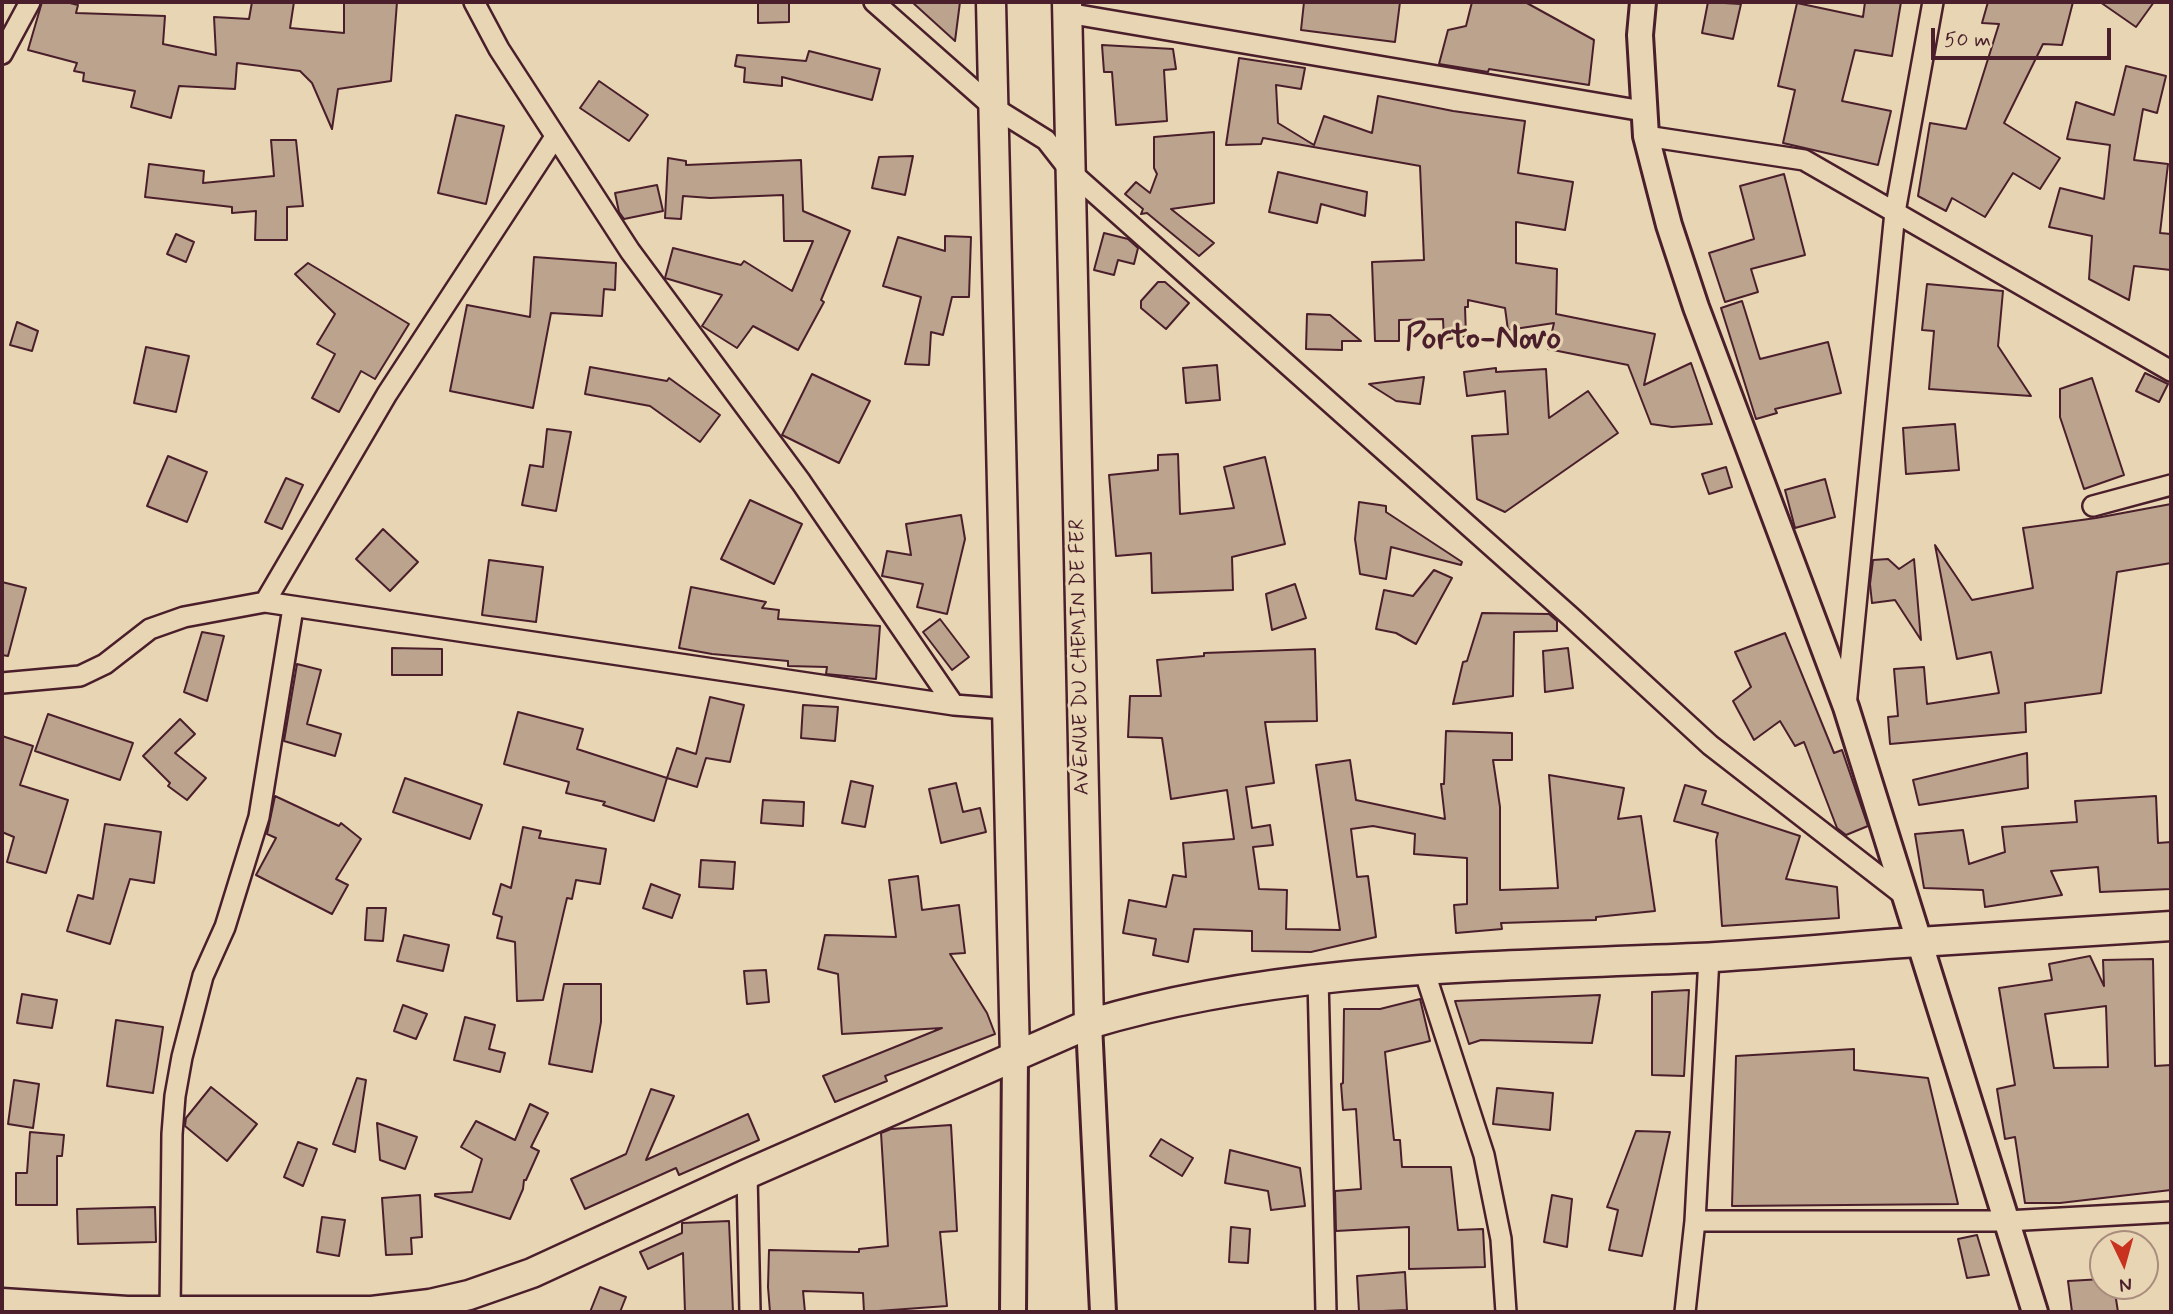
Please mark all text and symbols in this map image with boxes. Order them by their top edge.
scale bar [1935,14,2115,58]
text: 50 m [1944,26,1991,54]
district label: Porto-Novo [1405,320,1561,362]
street label: AVENUE DU CHEMIN DE FER [1066,518,1096,796]
north arrow [2089,1230,2159,1300]
text: N [2118,1271,2133,1297]

